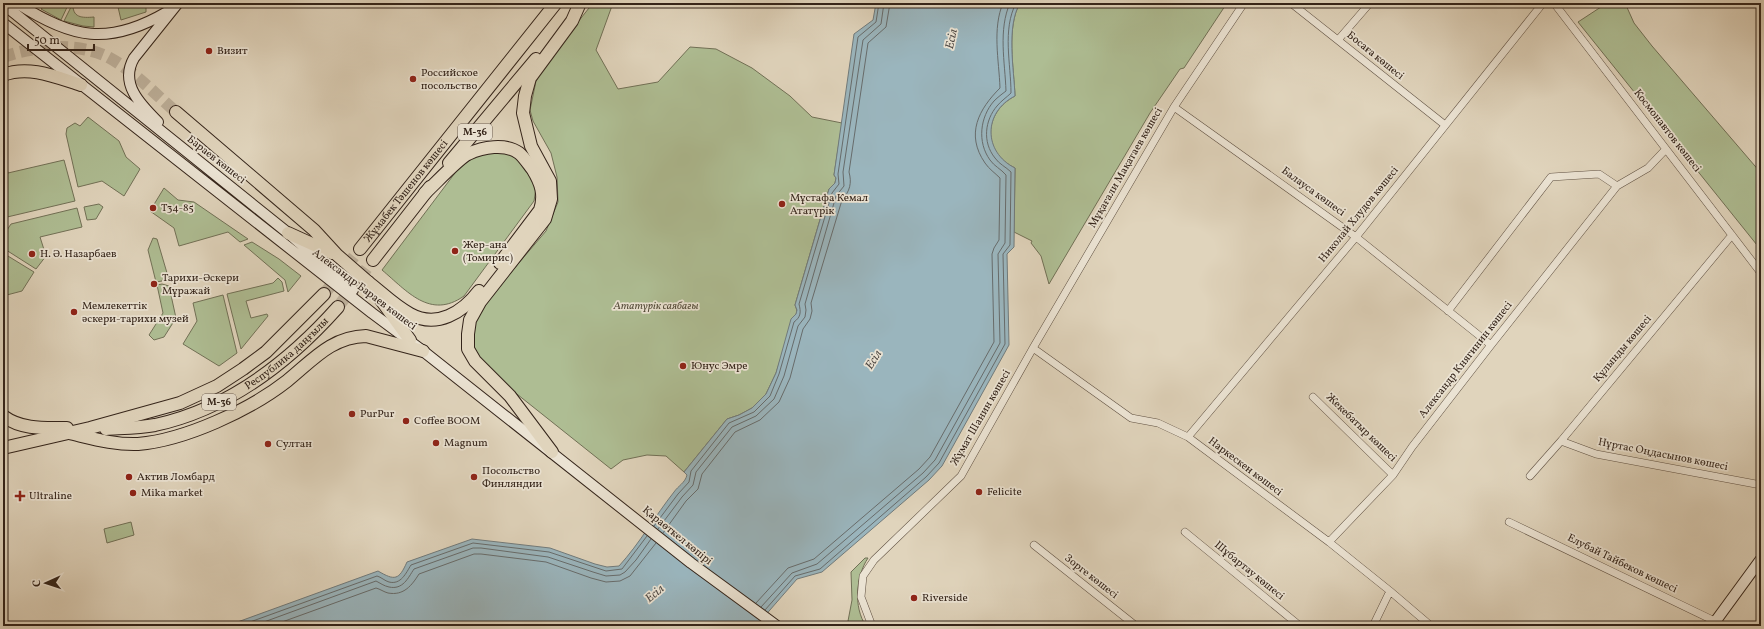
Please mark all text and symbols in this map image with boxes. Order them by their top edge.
scale bar [28,26,94,52]
water label: Есіл [942,27,962,51]
street label: Босаға көшесі [1343,28,1407,84]
text: 50 m [34,33,60,49]
place label: Визит [217,44,248,59]
marker: Визит [204,46,214,56]
place label: Российское посольство [421,66,478,94]
marker: Российское посольство [408,74,418,84]
street label: Космонавтов көшесі [1630,86,1704,176]
street label: Мұқағали Мақатаев көшесі [1085,105,1167,231]
road number: M-36 [458,124,492,140]
street label: Бараев көшесі [183,132,249,188]
street label: Жұмабек Тәшенов көшесі [361,137,452,246]
street label: Балауса көшесі [1278,164,1348,220]
street label: Николай Хлудов көшесі [1315,164,1403,266]
place label: Мұстафа Кемал Ататүрік [790,191,868,219]
marker: Мұстафа Кемал Ататүрік [777,199,787,209]
place label: Т34-85 [161,201,194,216]
marker: Т34-85 [148,203,158,213]
place label: Жер-ана (Томирис) [463,238,513,266]
street label: Александр Бараев көшесі [309,246,419,334]
marker: Жер-ана (Томирис) [450,246,460,256]
place label: Н. Ә. Назарбаев [40,247,117,262]
marker: Н. Ә. Назарбаев [27,249,37,259]
place label: Тарихи-Әскери Мұражай [162,271,239,299]
marker: Тарихи-Әскери Мұражай [149,279,159,289]
place label: Мемлекеттік әскери-тарихи музей [82,299,189,327]
park label: Ататүрік саябағы [613,299,698,314]
street label: Александр Княгинин көшесі [1416,299,1516,421]
marker: Мемлекеттік әскери-тарихи музей [69,307,79,317]
street label: Құлынды көшесі [1590,312,1656,386]
street label: Республика даңғылы [242,314,332,394]
water label: Есіл [862,347,886,373]
place label: Юнус Эмре [691,359,748,374]
marker: Юнус Эмре [678,361,688,371]
street label: Жұмат Шанин көшесі [947,367,1015,469]
street label: Жекебатыр көшесі [1322,390,1400,466]
road number: M-36 [202,394,236,410]
place label: PurPur [360,407,395,422]
marker: PurPur [347,409,357,419]
place label: Coffee BOOM [414,414,480,429]
marker: Coffee BOOM [401,416,411,426]
street label: Наркескен көшесі [1205,434,1285,500]
street label: Нұртас Оңдасынов көшесі [1597,435,1729,475]
place label: Magnum [444,436,488,451]
place label: Султан [276,437,312,452]
marker: Magnum [431,438,441,448]
marker: Султан [263,439,273,449]
place label: Посольство Финляндии [482,464,543,492]
place label: Актив Ломбард [137,470,216,485]
marker: Актив Ломбард [124,472,134,482]
marker: Посольство Финляндии [469,472,479,482]
place label: Felicite [987,485,1022,500]
place label: Mika market [141,486,203,501]
marker: Felicite [974,487,984,497]
marker: Mika market [128,488,138,498]
place label: Ultraline [29,489,72,504]
marker: Ultraline [14,490,26,502]
street label: Қараөткел көпірі [639,503,715,569]
street label: Елубай Тайбеков көшесі [1564,531,1680,597]
street label: Шұбартау көшесі [1211,538,1287,604]
street label: Зорге көшесі [1061,551,1121,603]
north arrow [26,563,66,603]
text: С [30,580,45,587]
water label: Есіл [642,581,668,607]
place label: Riverside [922,591,968,606]
marker: Riverside [909,593,919,603]

